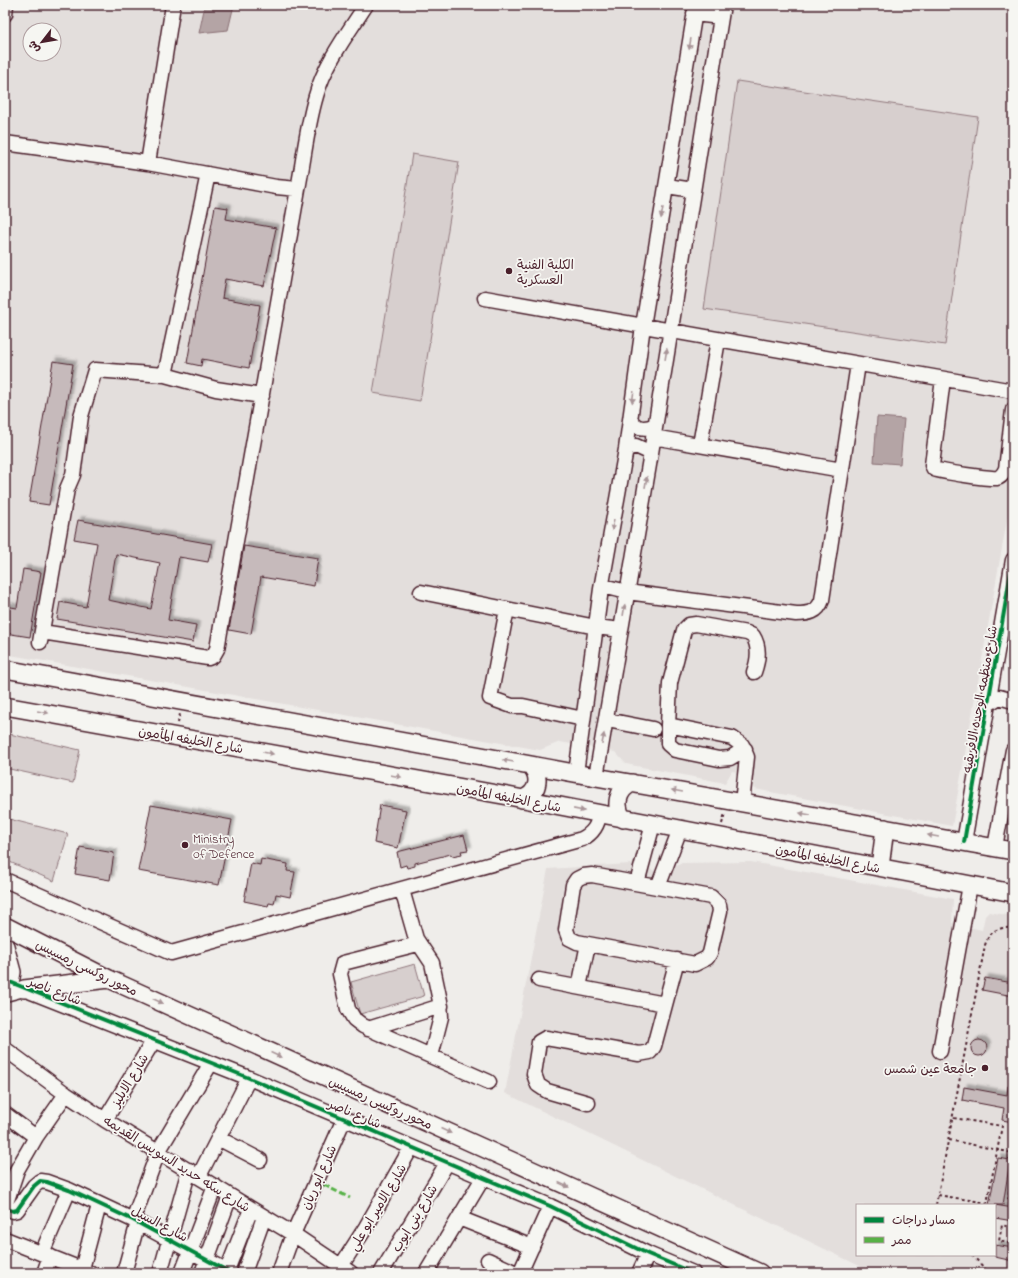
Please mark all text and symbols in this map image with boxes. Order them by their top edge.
north arrow [22,22,62,62]
text: ش [24,37,44,56]
one-way arrow [687,37,693,50]
one-way arrow [659,207,665,219]
place label: الكلية الفنية العسكرية [517,256,574,290]
marker: الكلية الفنية العسكرية [504,266,514,276]
one-way arrow [663,348,669,360]
one-way arrow [630,391,636,403]
one-way arrow [643,476,649,488]
one-way arrow [610,519,616,531]
one-way arrow [622,604,628,617]
street label: شارع منظمه الوحده الافريقيه [958,624,1003,774]
one-way arrow [37,710,49,716]
street label: شارع الخليفه المأمون [137,722,245,759]
one-way arrow [600,733,606,745]
one-way arrow [262,750,274,756]
one-way arrow [502,758,514,764]
one-way arrow [390,773,402,779]
street label: شارع الخليفه المأمون [455,779,563,818]
one-way arrow [671,788,683,794]
one-way arrow [572,807,585,813]
one-way arrow [799,811,811,817]
place label: Ministry of Defence [193,830,254,864]
one-way arrow [927,833,939,839]
marker: Ministry of Defence [180,840,190,850]
street label: شارع الخليفه المأمون [774,840,882,879]
street label: محور روكسى رمسيس [32,935,141,1001]
street label: شارع ناصر [24,972,84,1011]
one-way arrow [152,998,163,1004]
street label: شارع الابليز [106,1050,154,1112]
one-way arrow [271,1052,282,1058]
place label: جامعة عين شمس [884,1060,977,1079]
marker: جامعة عين شمس [980,1063,990,1073]
street label: محور روكسى رمسيس [326,1072,435,1135]
street label: شارع ناصر [324,1094,384,1134]
street label: شارع سكه حديد السويس القديمه [99,1111,253,1217]
one-way arrow [440,1128,451,1134]
street label: شارع ابو ريان [297,1142,342,1213]
street label: شارع الامير ابو علي [345,1161,413,1255]
street label: شارع بنى ايوب [388,1181,443,1256]
one-way arrow [559,1182,571,1188]
street label: شارع السيل [127,1201,191,1247]
legend [856,1204,996,1256]
text: مسار دراجات [892,1212,955,1230]
text: ممر [891,1232,911,1250]

